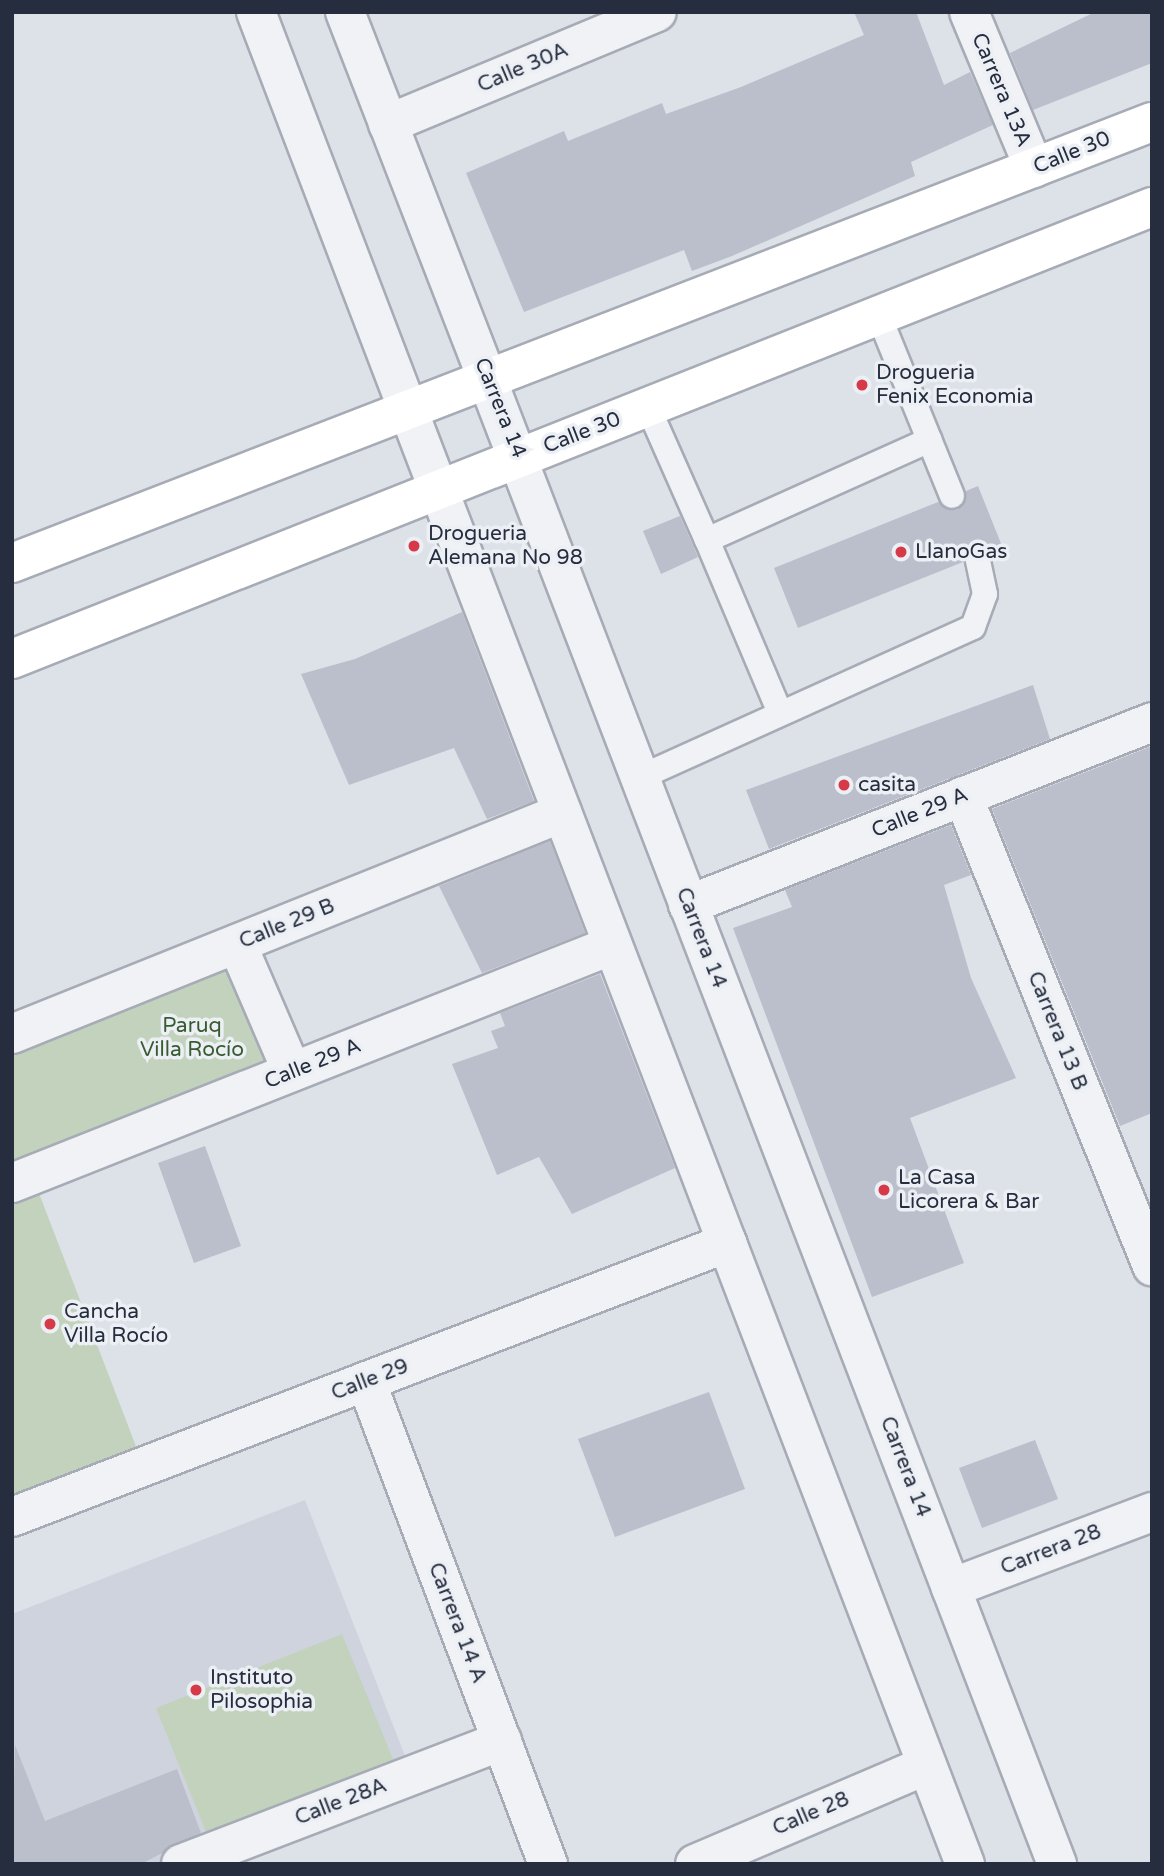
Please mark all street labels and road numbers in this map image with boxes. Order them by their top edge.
street label: Carrera 13A [966,29,1036,151]
street label: Calle 30A [474,38,572,98]
street label: Calle 30 [1030,126,1114,180]
street label: Carrera 14 [469,354,531,462]
street label: Calle 30 [540,407,624,459]
street label: Calle 29 A [868,782,972,844]
street label: Carrera 14 [670,884,732,992]
street label: Calle 29 B [236,893,338,955]
street label: Carrera 13 B [1022,968,1092,1094]
street label: Calle 29 A [261,1033,365,1095]
street label: Calle 29 [328,1354,412,1406]
street label: Carrera 14 [874,1413,936,1521]
street label: Carrera 28 [997,1519,1105,1581]
street label: Carrera 14 A [423,1559,491,1687]
street label: Calle 28A [292,1773,390,1831]
street label: Calle 28 [769,1787,853,1841]

